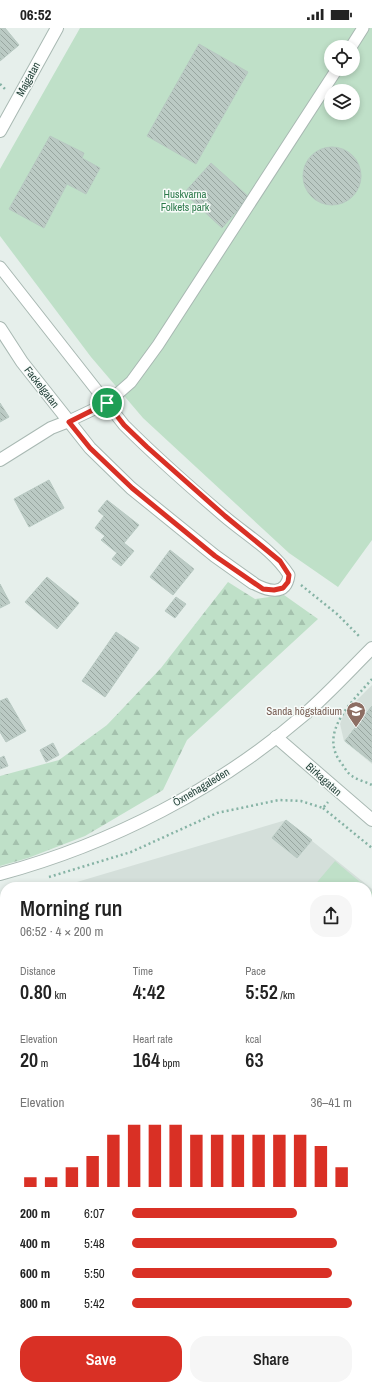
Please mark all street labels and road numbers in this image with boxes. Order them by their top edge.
street label: Majgatan [13,59,43,99]
street label: Fackelgatan [21,364,63,410]
street label: Birkagatan [303,759,345,799]
street label: Öxnehagaleden [170,765,232,809]

